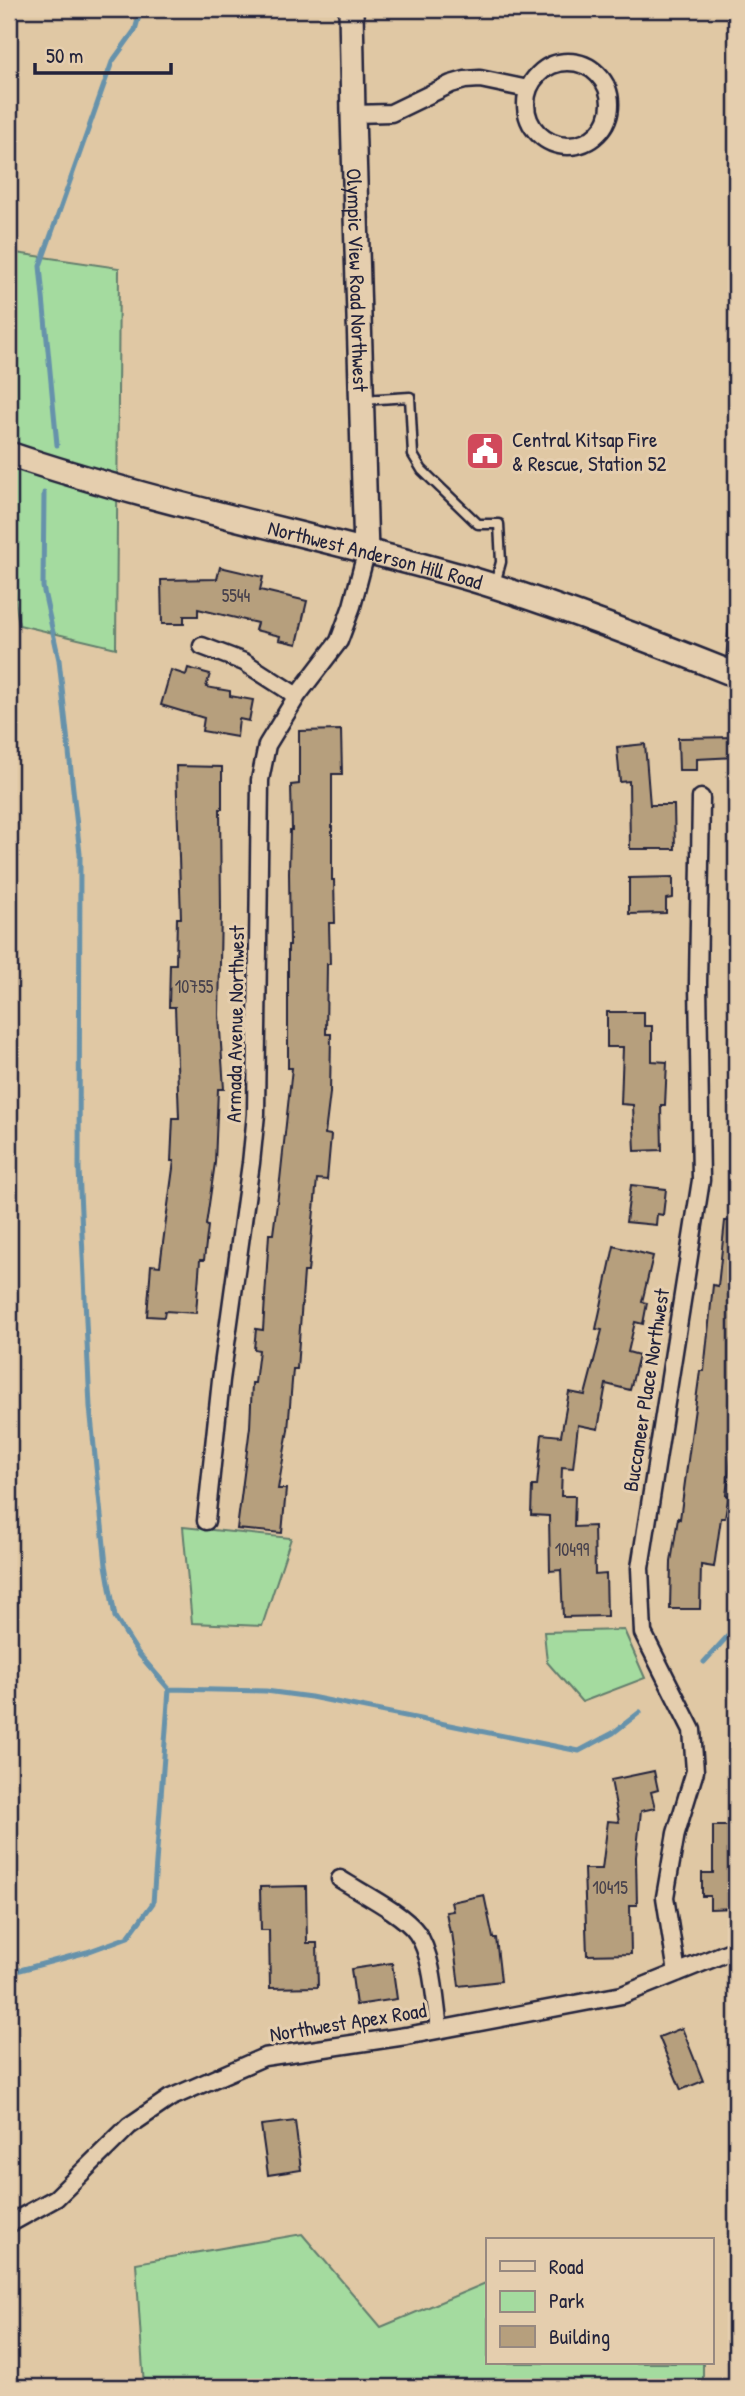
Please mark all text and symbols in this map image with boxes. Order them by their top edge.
scale bar [35,32,172,76]
text: 50 m [46,41,83,70]
street label: Olympic View Road Northwest [340,168,376,393]
place label: Central Kitsap Fire & Rescue, Station 52 [512,425,667,478]
public building icon: Central Kitsap Fire & Rescue, Station 52 [464,430,506,472]
street label: Northwest Anderson Hill Road [265,513,486,596]
house number: 5544 [222,583,251,608]
street label: Armada Avenue Northwest [219,924,251,1123]
house number: 10755 [175,974,214,999]
street label: Buccaneer Place Northwest [616,1286,676,1494]
house number: 10499 [555,1537,590,1562]
house number: 10415 [592,1875,628,1900]
street label: Northwest Apex Road [268,1995,428,2049]
legend [486,2238,714,2364]
text: Road [549,2252,583,2281]
text: Park [549,2286,584,2315]
text: Building [549,2322,610,2351]

